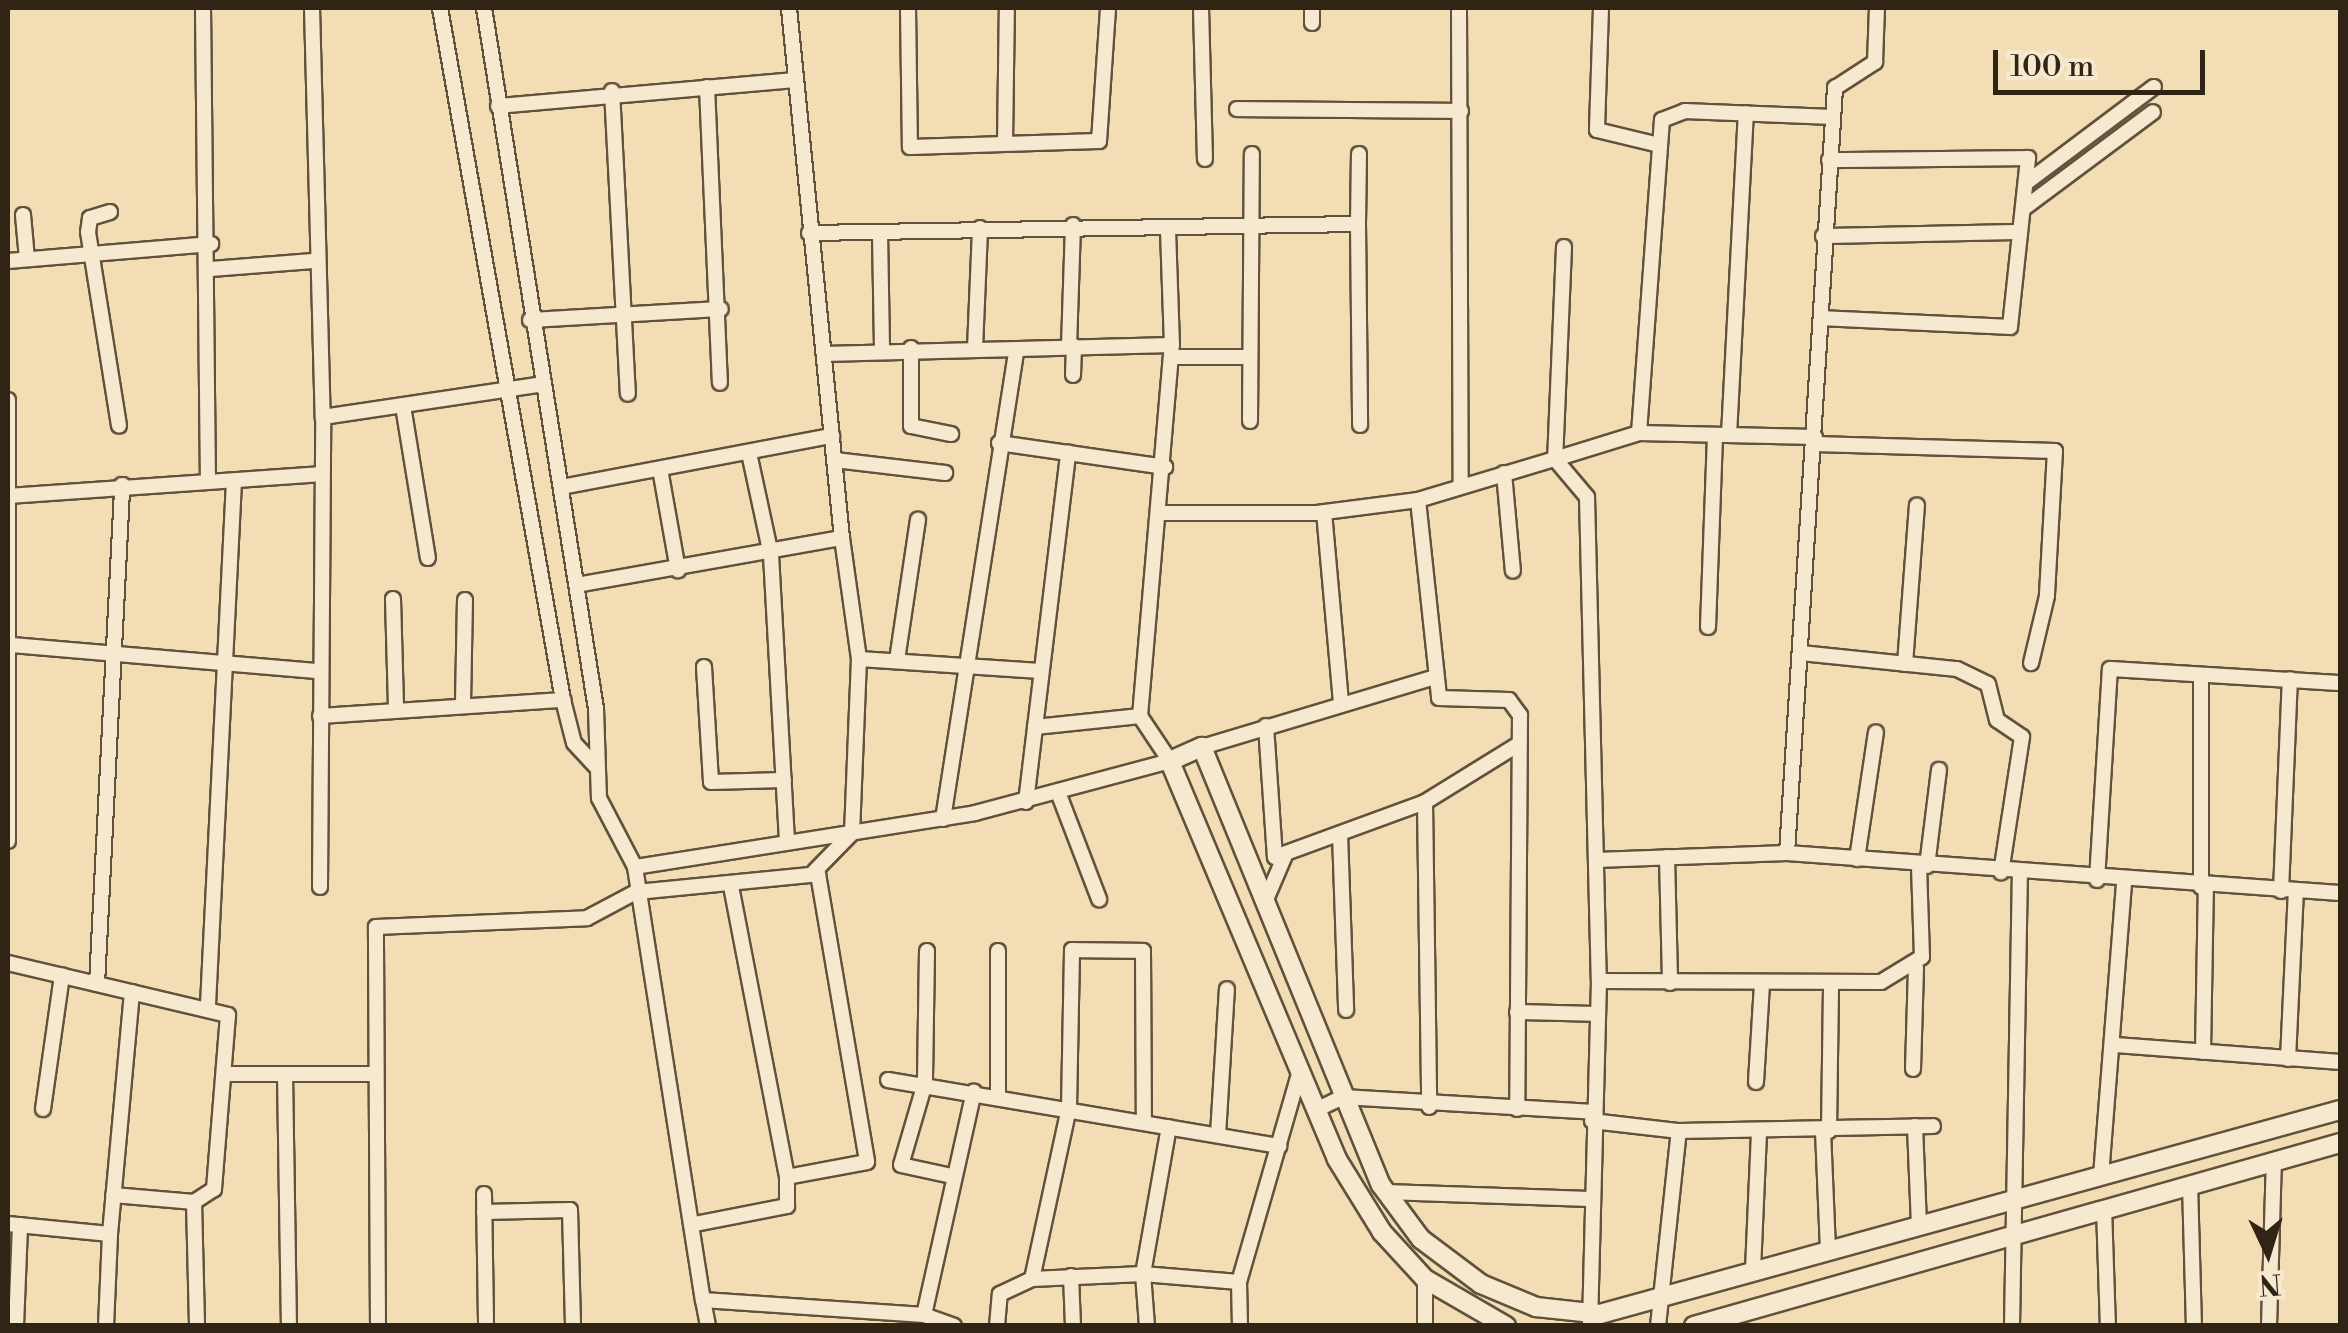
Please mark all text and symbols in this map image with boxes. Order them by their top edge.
scale bar [1998,30,2210,92]
text: 100 m [2010,48,2094,86]
north arrow [2218,1203,2318,1303]
text: N [2258,1265,2282,1302]

